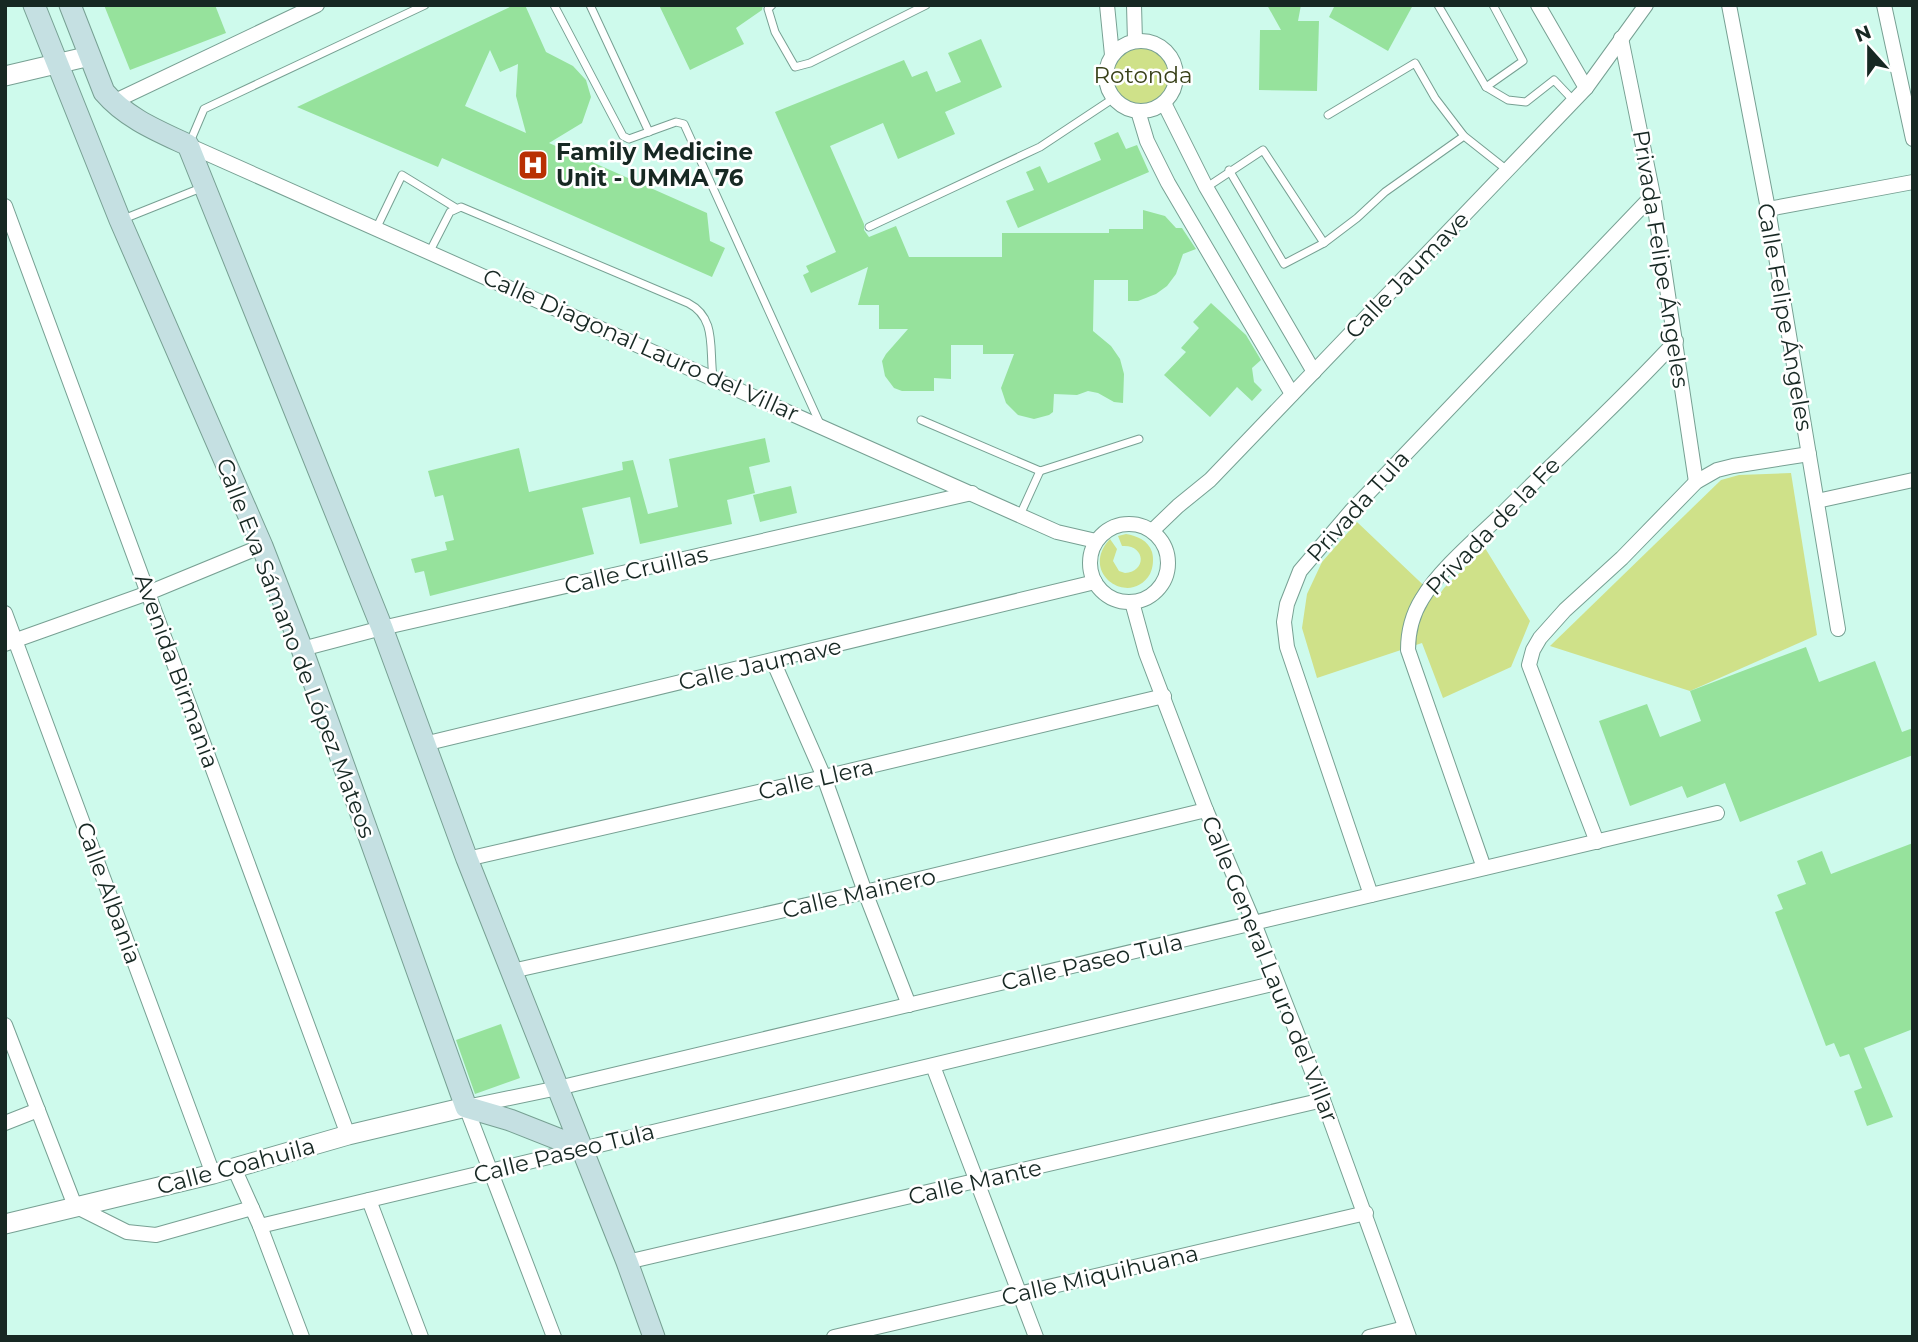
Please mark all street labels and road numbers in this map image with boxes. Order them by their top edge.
street label: Privada Felipe Ángeles [1627,128,1695,390]
street label: Calle Felipe Ángeles [1751,201,1819,433]
street label: Calle Jaumave [1339,205,1475,345]
street label: Calle Diagonal Lauro del Villar [479,262,803,428]
street label: Privada Tula [1301,445,1415,567]
street label: Privada de la Fe [1420,451,1566,601]
street label: Calle Eva Sámano de López Mateos [210,454,382,842]
street label: Calle Cruillas [562,540,710,600]
street label: Avenida Birmania [129,570,225,772]
street label: Calle Jaumave [676,632,844,696]
street label: Calle Llera [756,752,876,806]
street label: Calle General Lauro del Villar [1196,812,1344,1126]
street label: Calle Albania [70,818,148,968]
street label: Calle Mainero [780,862,938,924]
street label: Calle Paseo Tula [999,928,1185,996]
street label: Calle Paseo Tula [471,1117,657,1189]
street label: Calle Coahuila [154,1131,318,1201]
street label: Calle Mante [906,1153,1044,1211]
street label: Calle Miquihuana [999,1239,1201,1311]

